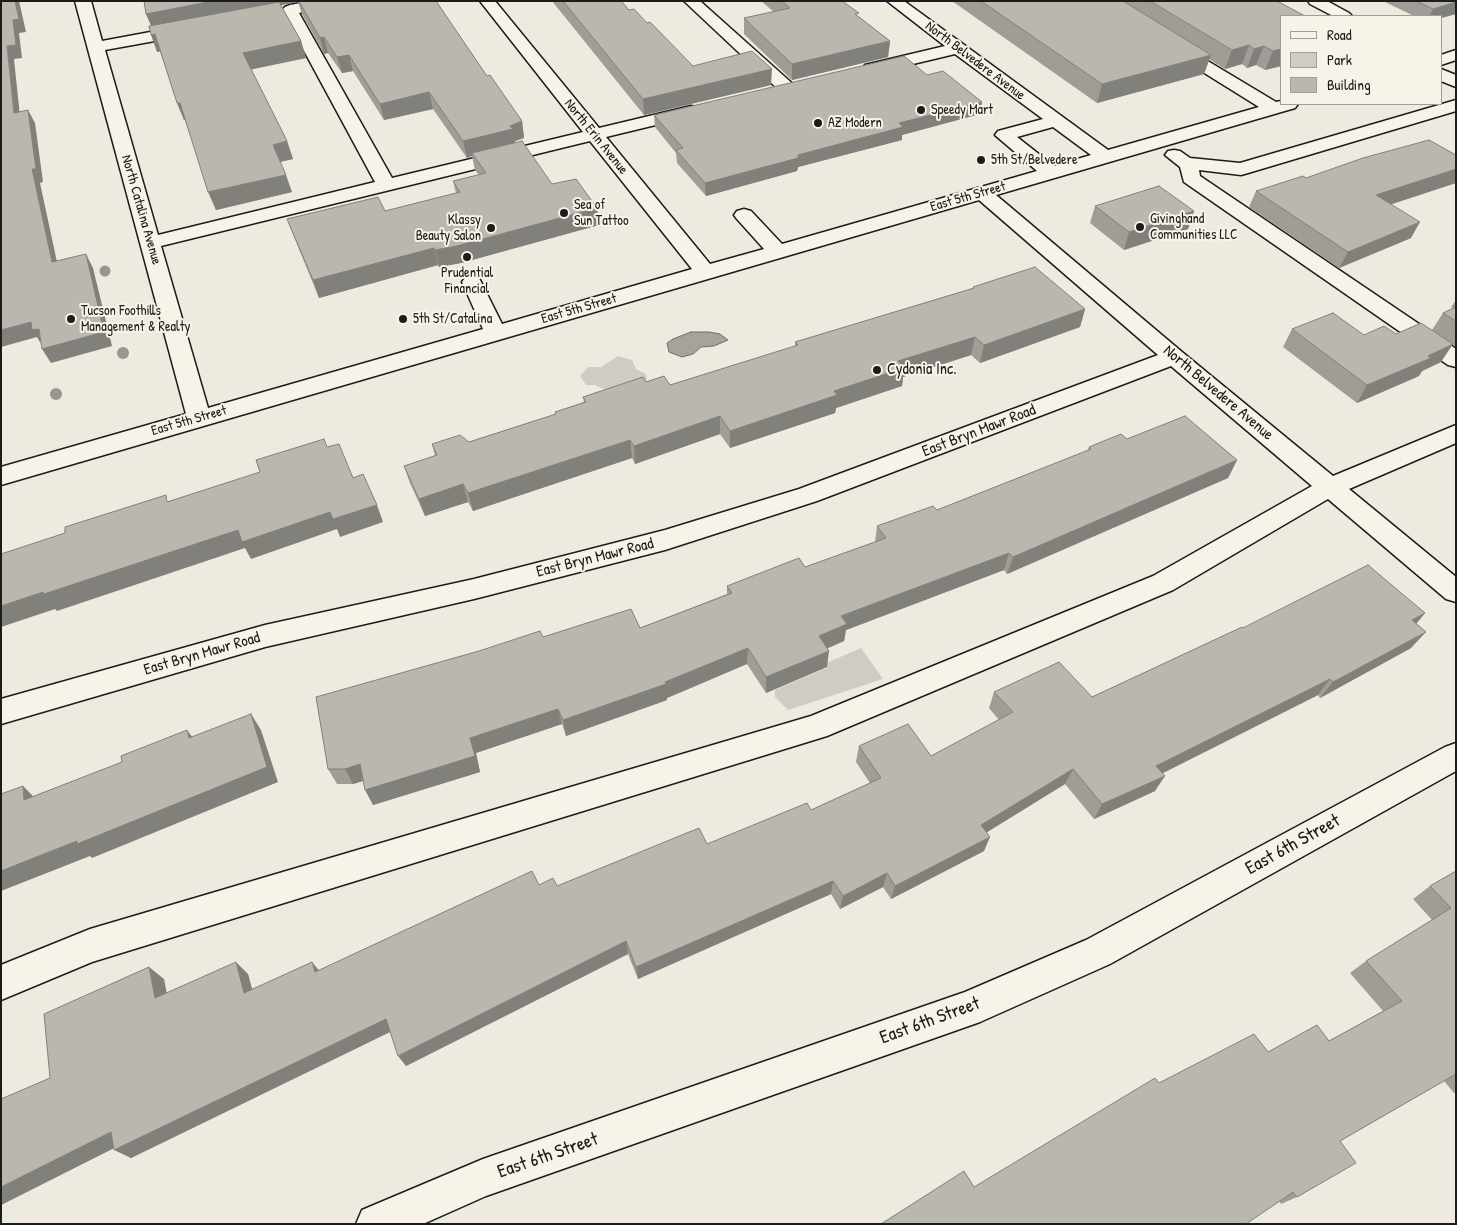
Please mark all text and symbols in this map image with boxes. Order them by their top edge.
legend [1280,15,1442,105]
street label: North Belvedere Avenue [922,18,1028,104]
text: Road [1327,24,1352,45]
text: Park [1327,49,1352,70]
text: Building [1327,74,1371,95]
street label: North Erin Avenue [560,96,632,178]
place label: Speedy Mart [931,102,993,118]
marker: Speedy Mart [915,104,927,116]
place label: AZ Modern [828,115,882,131]
marker: AZ Modern [812,117,824,129]
place label: 5th St/Belvedere [991,152,1078,168]
street label: North Catalina Avenue [117,153,165,267]
marker: 5th St/Belvedere [975,154,987,166]
street label: East 5th Street [928,178,1008,216]
place label: Sea of Sun Tattoo [574,197,629,230]
marker: Sea of Sun Tattoo [558,207,570,219]
place label: Givinghand Communities LLC [1150,211,1238,243]
place label: Klassy Beauty Salon [416,212,481,244]
marker: Givinghand Communities LLC [1134,221,1146,233]
marker: Klassy Beauty Salon [485,222,497,234]
marker: Prudential Financial [461,251,473,263]
place label: Prudential Financial [441,265,493,298]
street label: East 5th Street [539,290,619,328]
place label: Tucson Foothills Management & Realty [81,303,190,336]
place label: 5th St/Catalina [413,311,492,327]
marker: Tucson Foothills Management & Realty [65,313,77,325]
marker: 5th St/Catalina [397,313,409,325]
street label: North Belvedere Avenue [1159,341,1277,445]
place label: Cydonia Inc. [887,360,957,380]
marker: Cydonia Inc. [871,364,883,376]
street label: East Bryn Mawr Road [920,401,1038,461]
street label: East 5th Street [149,402,229,440]
street label: East Bryn Mawr Road [535,534,655,582]
street label: East Bryn Mawr Road [142,628,262,680]
street label: East 6th Street [1242,810,1344,880]
street label: East 6th Street [877,992,983,1050]
street label: East 6th Street [495,1128,601,1184]

